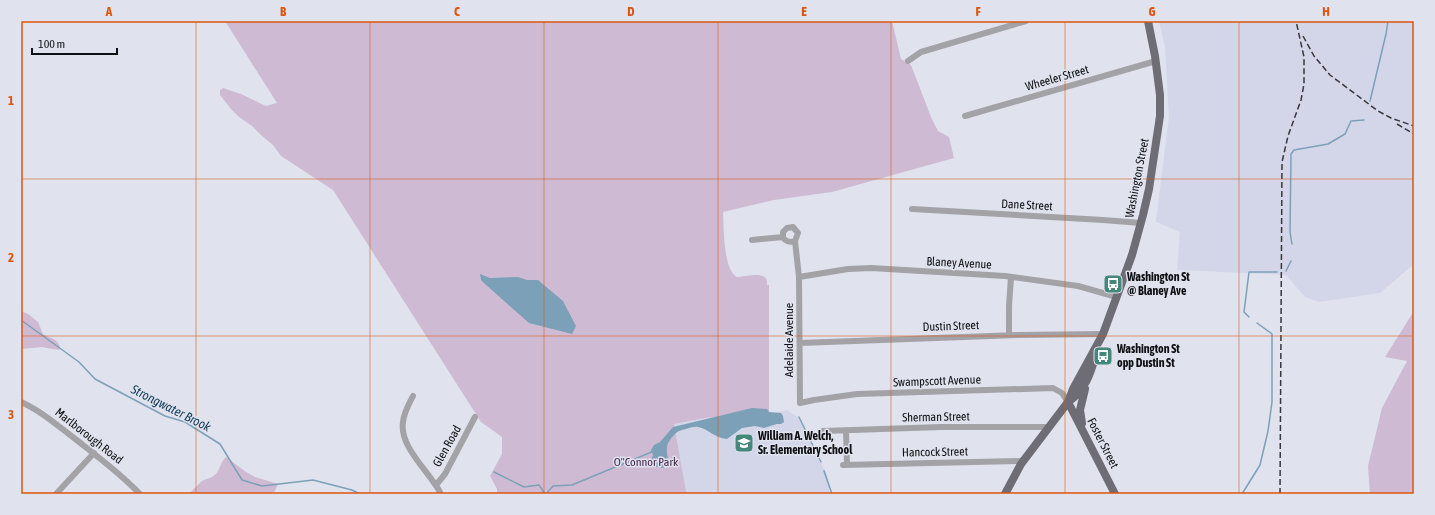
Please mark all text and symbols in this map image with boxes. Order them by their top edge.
text: A [105,4,113,19]
text: B [280,4,287,19]
text: C [454,4,460,19]
text: D [627,4,635,19]
text: E [801,4,807,19]
text: F [975,4,981,19]
text: G [1149,4,1156,19]
text: H [1322,4,1330,19]
scale bar [32,30,117,56]
text: 100 m [38,37,65,51]
street label: Wheeler Street [1024,62,1091,94]
text: 1 [8,93,14,108]
street label: Washington Street [1122,137,1152,219]
street label: Dane Street [1001,197,1054,213]
text: 2 [8,250,14,265]
street label: Blaney Avenue [926,254,992,272]
place label: Washington St @ Blaney Ave [1126,270,1190,298]
bus stop icon: Washington St @ Blaney Ave [1102,273,1124,295]
street label: Adelaide Avenue [782,303,796,377]
street label: Dustin Street [922,318,980,334]
place label: Washington St opp Dustin St [1116,342,1180,370]
bus stop icon: Washington St opp Dustin St [1092,345,1114,367]
street label: Swampscott Avenue [893,372,981,390]
water label: Strongwater Brook [128,381,214,435]
street label: Marlborough Road [52,405,126,467]
text: 3 [8,407,14,422]
street label: Sherman Street [902,409,971,425]
street label: Foster Street [1084,415,1122,471]
street label: Glen Road [430,423,464,469]
place label: William A. Welch, Sr. Elementary School [757,429,853,457]
school or university icon: William A. Welch, Sr. Elementary School [733,432,755,454]
street label: Hancock Street [902,444,969,460]
park label: O"Connor Park [614,455,679,469]

